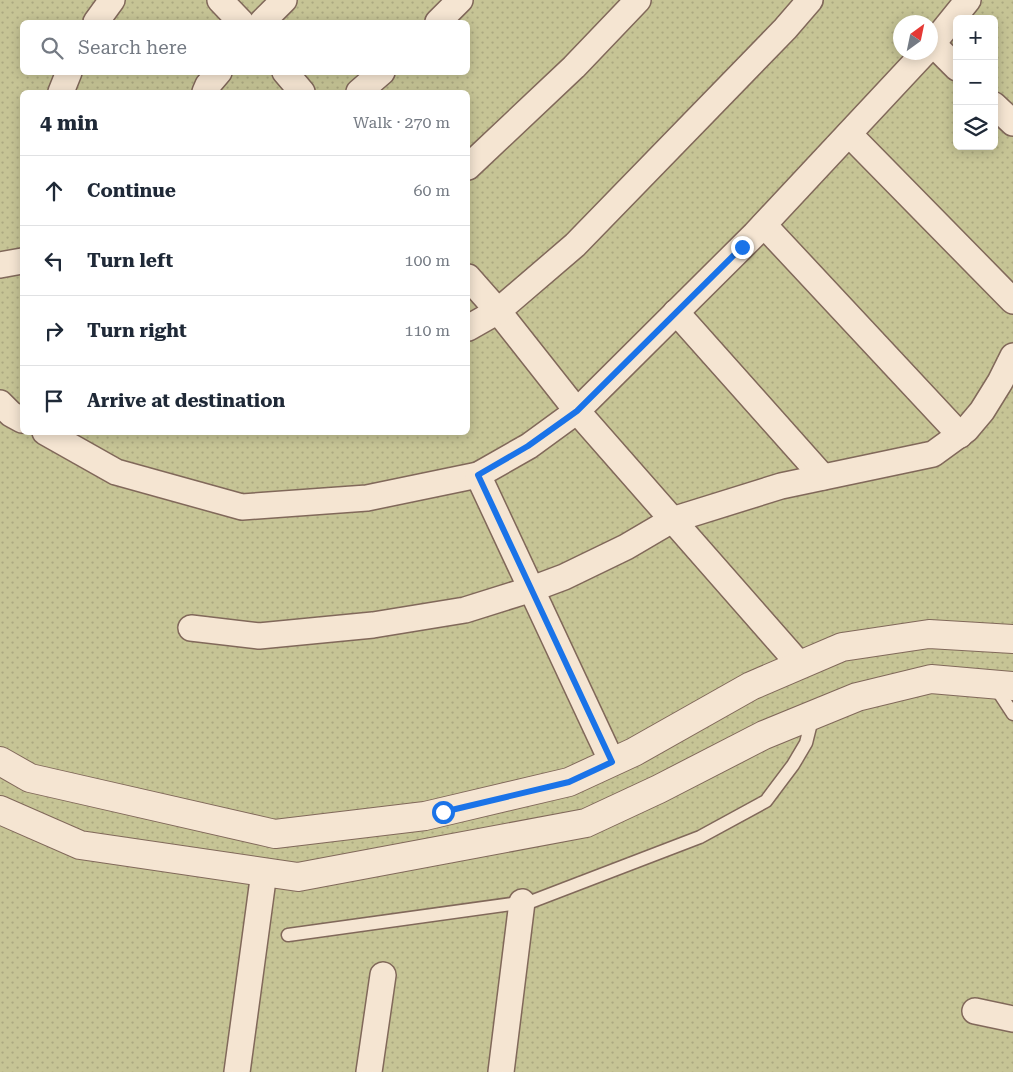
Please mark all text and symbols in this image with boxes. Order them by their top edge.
north arrow [893,15,938,60]
map controls [953,15,998,150]
button: + [953,15,998,60]
search box [20,20,470,75]
icon: search [38,34,66,62]
text: Search here [78,36,187,59]
button: − [953,60,998,105]
button: layers [953,105,998,150]
text: 4 min [40,111,98,135]
text: Walk · 270 m [353,113,450,132]
icon: ahead [40,177,68,205]
text: Continue [87,179,176,202]
text: 60 m [413,181,450,200]
route end [731,236,754,259]
icon: left [40,247,68,275]
text: Turn left [87,249,173,272]
text: 100 m [404,251,450,270]
icon: right [40,317,68,345]
text: Turn right [87,319,187,342]
text: 110 m [404,321,450,340]
icon: arrive [40,387,68,415]
text: Arrive at destination [87,389,285,412]
route start [432,801,455,824]

